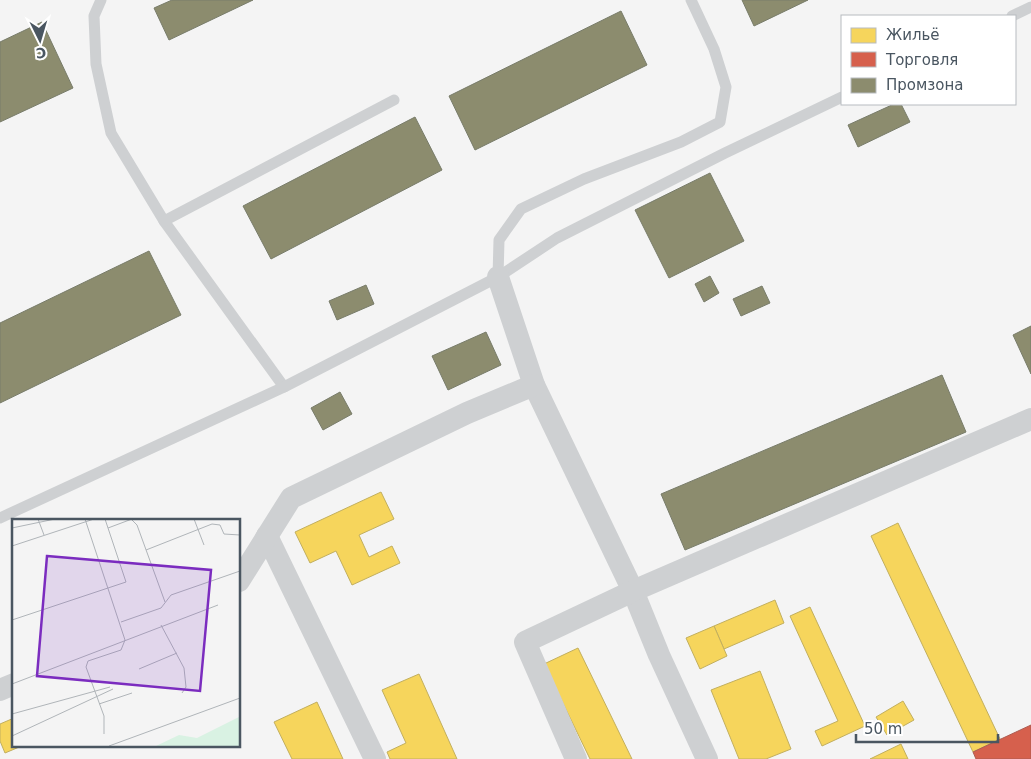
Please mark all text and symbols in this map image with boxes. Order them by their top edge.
north arrow [15,15,65,65]
legend [841,15,1016,105]
text: Жильё [886,26,940,44]
text: С [35,45,47,61]
text: Торговля [885,51,958,69]
text: Промзона [886,76,963,94]
inset map [12,519,240,746]
scale bar [856,712,998,744]
text: 50 m [864,720,902,738]

